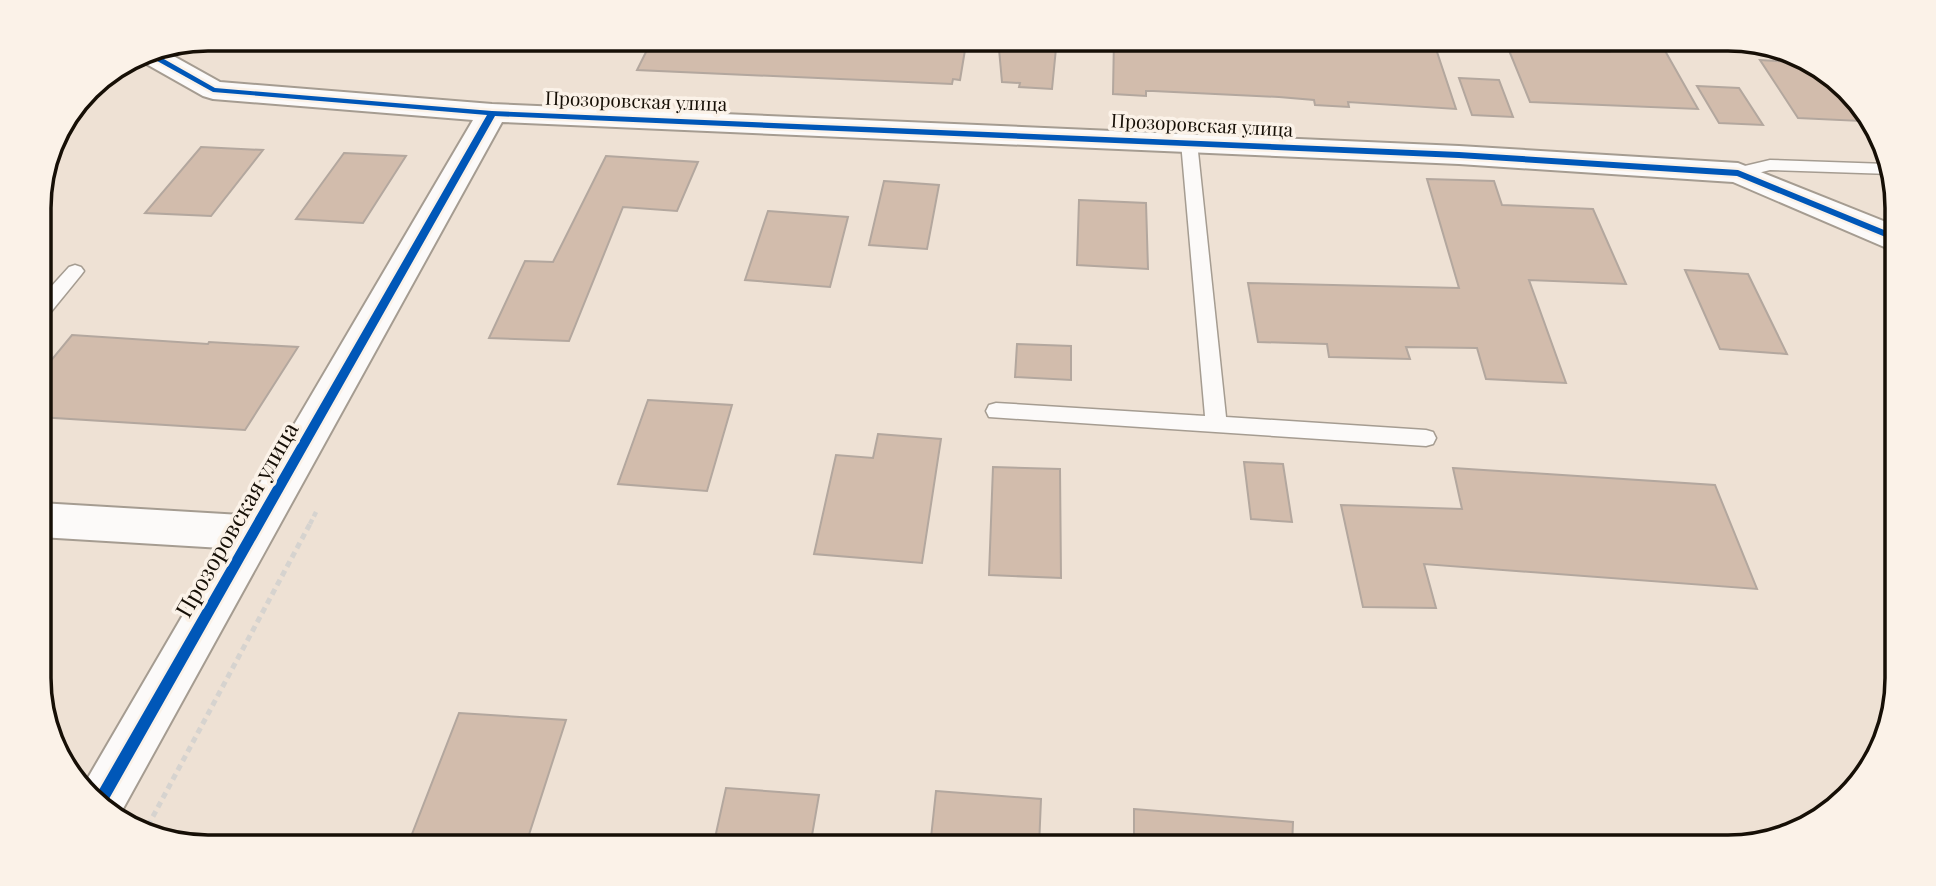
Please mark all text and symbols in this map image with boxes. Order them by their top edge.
street label: Прозоровская улица [544,84,728,116]
street label: Прозоровская улица [1110,106,1294,142]
street label: Прозоровская улица [167,415,305,623]

